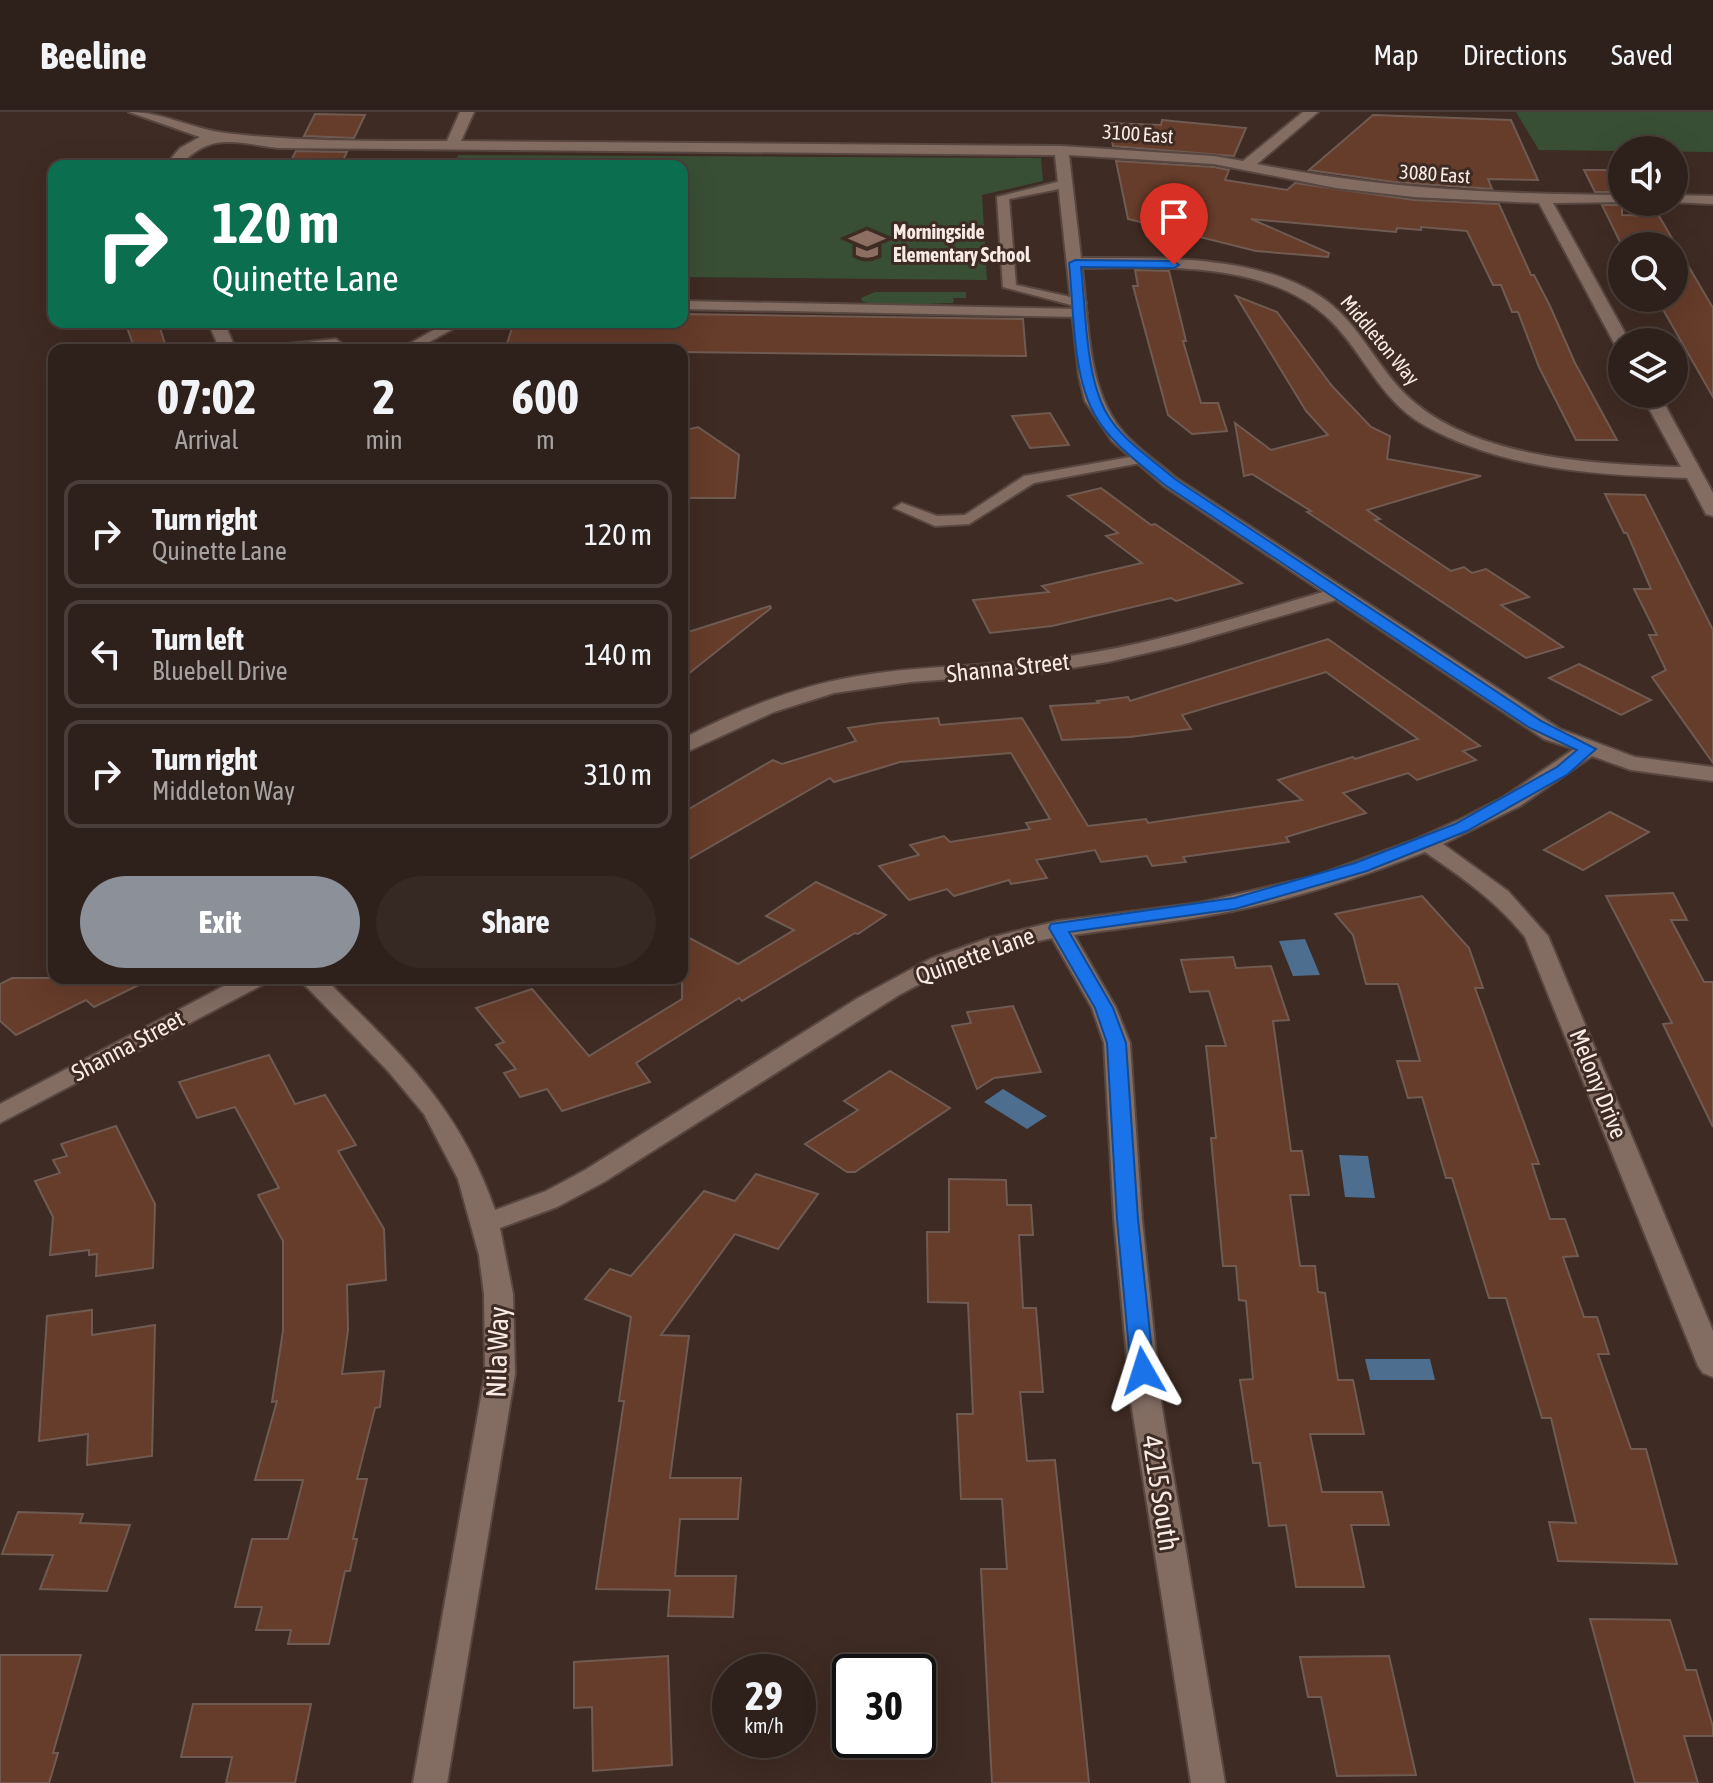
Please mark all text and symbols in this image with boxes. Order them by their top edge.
text: Beeline [40,34,147,77]
text: Map [1374,39,1419,71]
text: Directions [1463,39,1567,71]
text: Saved [1611,39,1673,71]
street label: 3100 East [1102,120,1174,147]
map controls [1608,136,1688,408]
button: sound [1608,136,1688,216]
street label: 3080 East [1399,160,1471,187]
pin [1140,183,1208,265]
text: 120 m [212,191,339,255]
icon: right [80,192,184,296]
icon: arrive [1152,195,1196,239]
place label: Morningside Elementary School [893,220,1031,266]
school or university icon: Morningside Elementary School [848,225,886,263]
button: search [1608,232,1688,312]
text: Quinette Lane [212,257,399,299]
street label: Middleton Way [1336,290,1425,389]
button: layers [1608,328,1688,408]
text: 07:02 [157,369,257,424]
text: 2 [373,369,395,424]
text: 600 [512,369,579,424]
text: Arrival [175,425,238,455]
text: min [365,425,403,455]
text: m [536,425,555,455]
text: Turn right [152,502,258,536]
icon: right [84,512,128,556]
text: 120 m [584,517,652,551]
text: Quinette Lane [152,536,287,566]
text: Turn left [152,622,244,656]
icon: left [84,632,128,676]
text: 140 m [584,637,652,671]
street label: Shanna Street [945,648,1071,687]
text: Bluebell Drive [152,656,288,686]
text: Turn right [152,742,258,776]
icon: right [84,752,128,796]
text: 310 m [584,757,652,791]
text: Middleton Way [152,776,295,806]
button: Exit [80,876,360,968]
button: Share [376,876,656,968]
street label: Quinette Lane [912,922,1038,989]
street label: Shanna Street [67,1005,189,1086]
street label: Melony Drive [1564,1025,1633,1143]
street label: Nila Way [479,1306,515,1398]
position arrow [1101,1329,1185,1413]
street label: 4215 South [1136,1433,1186,1553]
speed limit sign: 30 [832,1654,936,1758]
text: 29 [745,1673,783,1718]
text: km/h [744,1714,784,1737]

